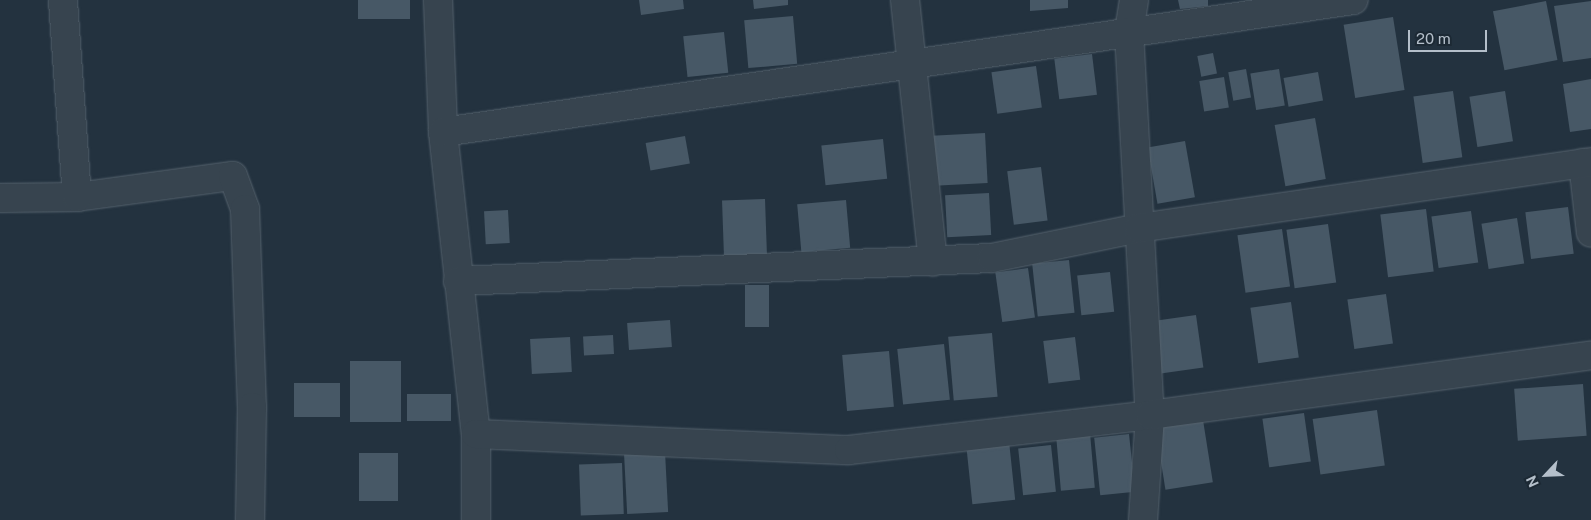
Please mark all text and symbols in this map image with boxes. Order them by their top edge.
scale bar [1411,20,1490,52]
text: 20 m [1416,30,1451,47]
north arrow [1521,450,1571,500]
text: N [1523,473,1542,490]

